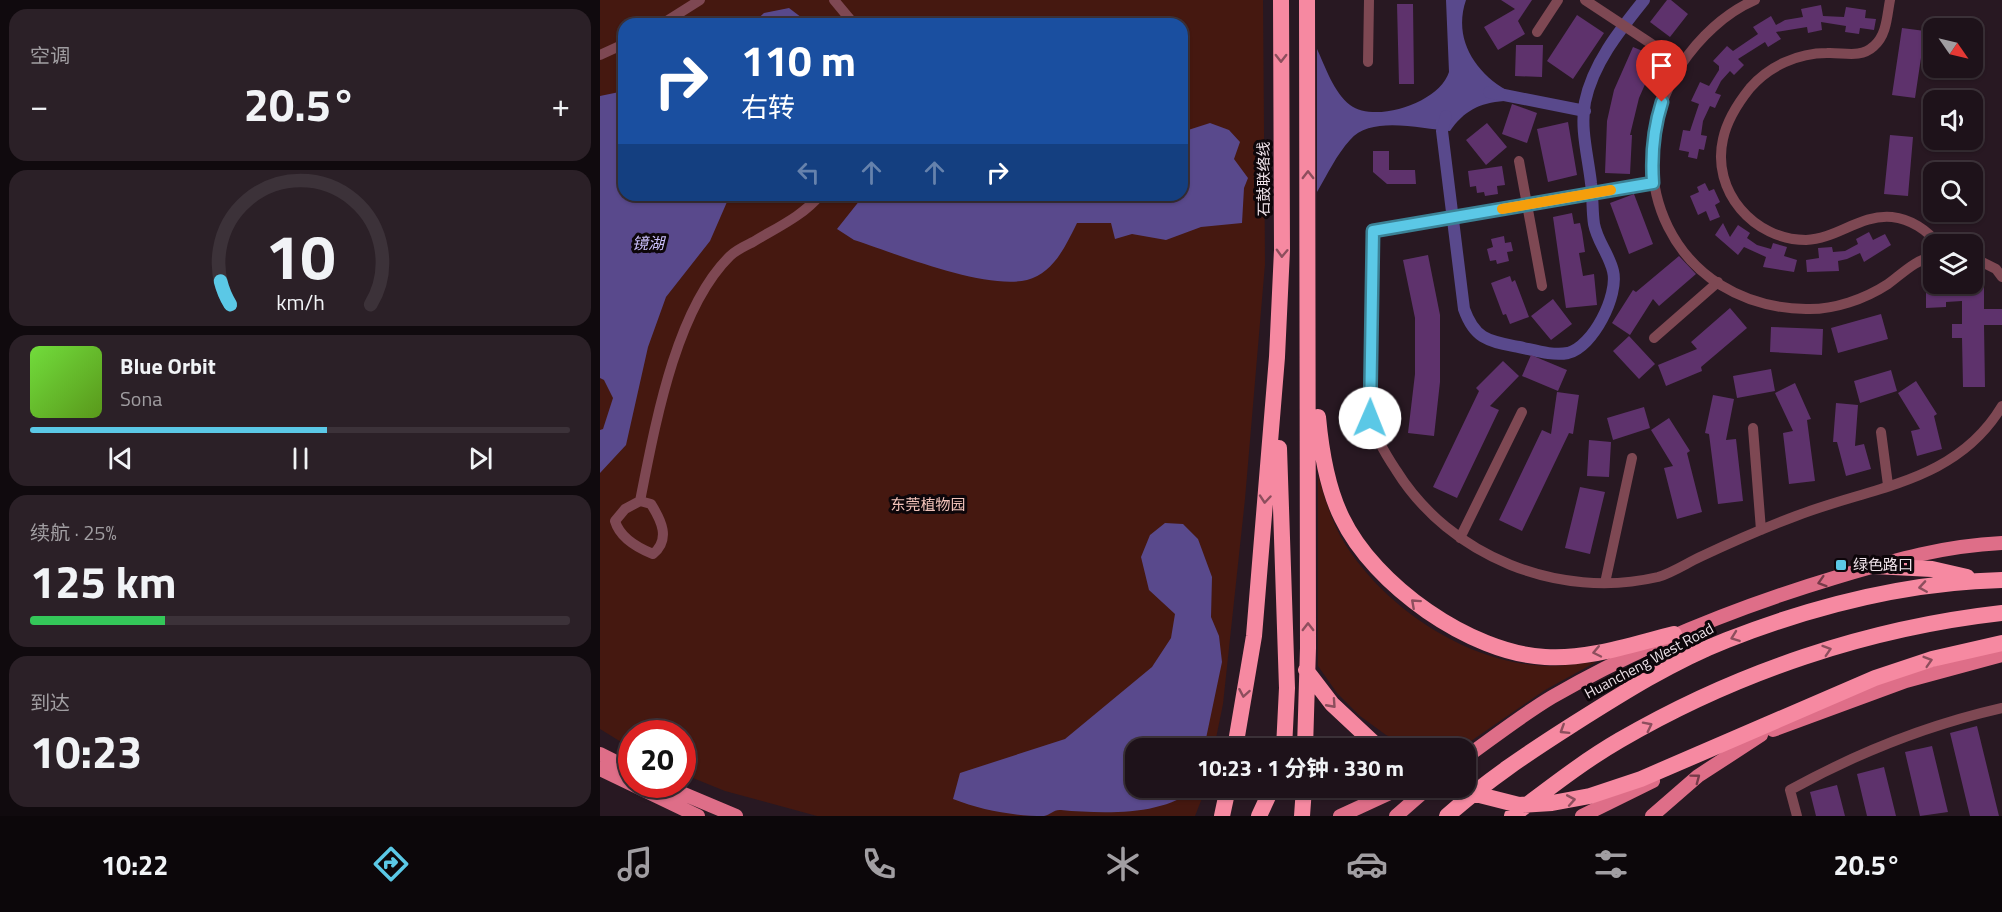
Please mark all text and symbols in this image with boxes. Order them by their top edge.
north arrow [1923,18,1983,78]
map controls [1923,18,1983,294]
text: 110 m [741,28,856,92]
text: 空调 [30,40,70,71]
pin [1636,40,1687,102]
icon: right [642,42,720,120]
icon: arrive [1645,49,1678,82]
one-way arrow [1275,54,1287,63]
text: 20.5° [244,70,356,138]
text: − [30,80,48,130]
text: + [552,80,570,130]
text: 右转 [741,86,795,127]
button: sound [1923,90,1983,150]
street label: 石鼓联络线 [1252,141,1275,217]
icon: left [792,156,825,189]
icon: ahead [855,156,888,189]
icon: ahead [918,156,951,189]
icon: right [981,156,1014,189]
button: search [1923,162,1983,222]
one-way arrow [1302,170,1314,179]
text: 10 [265,208,335,303]
water label: 镜湖 [632,231,667,255]
button: layers [1923,234,1983,294]
one-way arrow [1275,249,1288,258]
text: km/h [276,286,324,318]
text: Blue Orbit [120,349,216,383]
text: Sona [120,383,162,414]
position arrow [1338,386,1402,450]
icon: previous [104,442,137,475]
icon: pause [284,442,317,475]
icon: next [464,442,497,475]
park label: 东莞植物园 [890,493,966,516]
one-way arrow [1259,494,1272,503]
text: 续航 · 25% [30,517,117,548]
text: 125 km [30,547,176,615]
place label: 绿色路口 [1853,553,1913,576]
marker: 绿色路口 [1834,558,1848,572]
one-way arrow [1818,575,1828,587]
one-way arrow [1918,580,1928,592]
one-way arrow [1411,599,1422,610]
street label: Huancheng West Road [1580,617,1718,704]
one-way arrow [1302,623,1314,632]
one-way arrow [1730,630,1741,643]
one-way arrow [1821,644,1832,657]
one-way arrow [1592,645,1602,658]
one-way arrow [1922,655,1933,668]
text: 到达 [30,687,70,718]
one-way arrow [1239,688,1251,697]
one-way arrow [1325,697,1336,707]
text: 10:23 [30,717,142,785]
speed limit sign: 20 [618,720,696,798]
one-way arrow [1641,722,1652,733]
one-way arrow [1560,723,1570,735]
text: 10:23 · 1 分钟 · 330 m [1197,751,1404,785]
one-way arrow [1689,774,1700,785]
one-way arrow [1565,794,1575,807]
icon: directions [370,843,412,885]
icon: music [614,843,656,885]
icon: phone [858,843,900,885]
icon: climate [1102,843,1144,885]
icon: car [1346,843,1388,885]
icon: filters [1590,843,1632,885]
text: 10:22 [101,844,168,885]
text: 20.5° [1834,844,1901,885]

